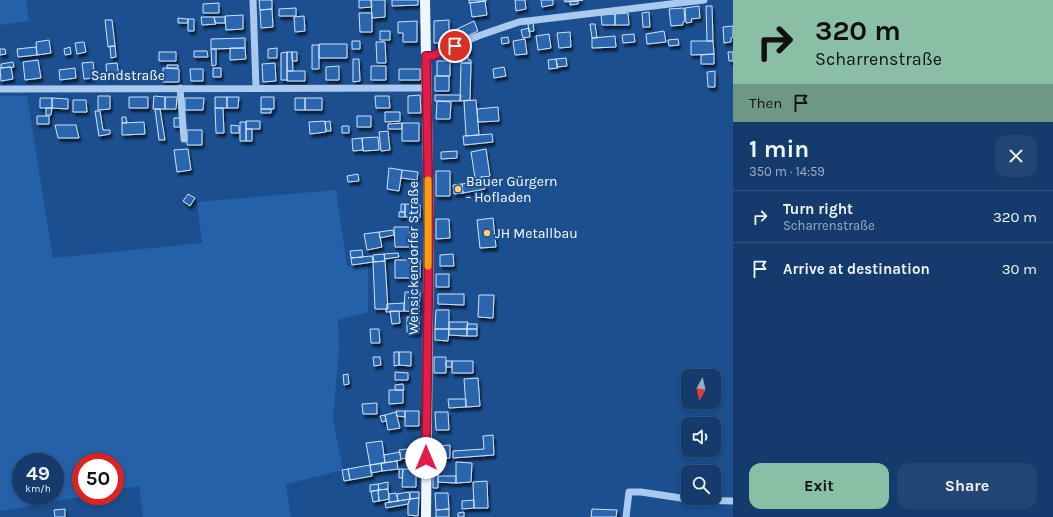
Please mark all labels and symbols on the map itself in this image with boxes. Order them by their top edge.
pin [438,29,472,63]
street label: Sandstraße [91,67,165,84]
place label: Bauer Gürgern - Hofladen [466,173,557,206]
street label: Wensickendorfer Straße [405,181,422,335]
marker: Bauer Gürgern - Hofladen [453,184,463,194]
place label: JH Metallbau [495,225,578,242]
marker: JH Metallbau [482,228,492,238]
north arrow [681,369,721,409]
position arrow [405,437,447,479]
speed limit sign: 50 [72,453,124,505]

